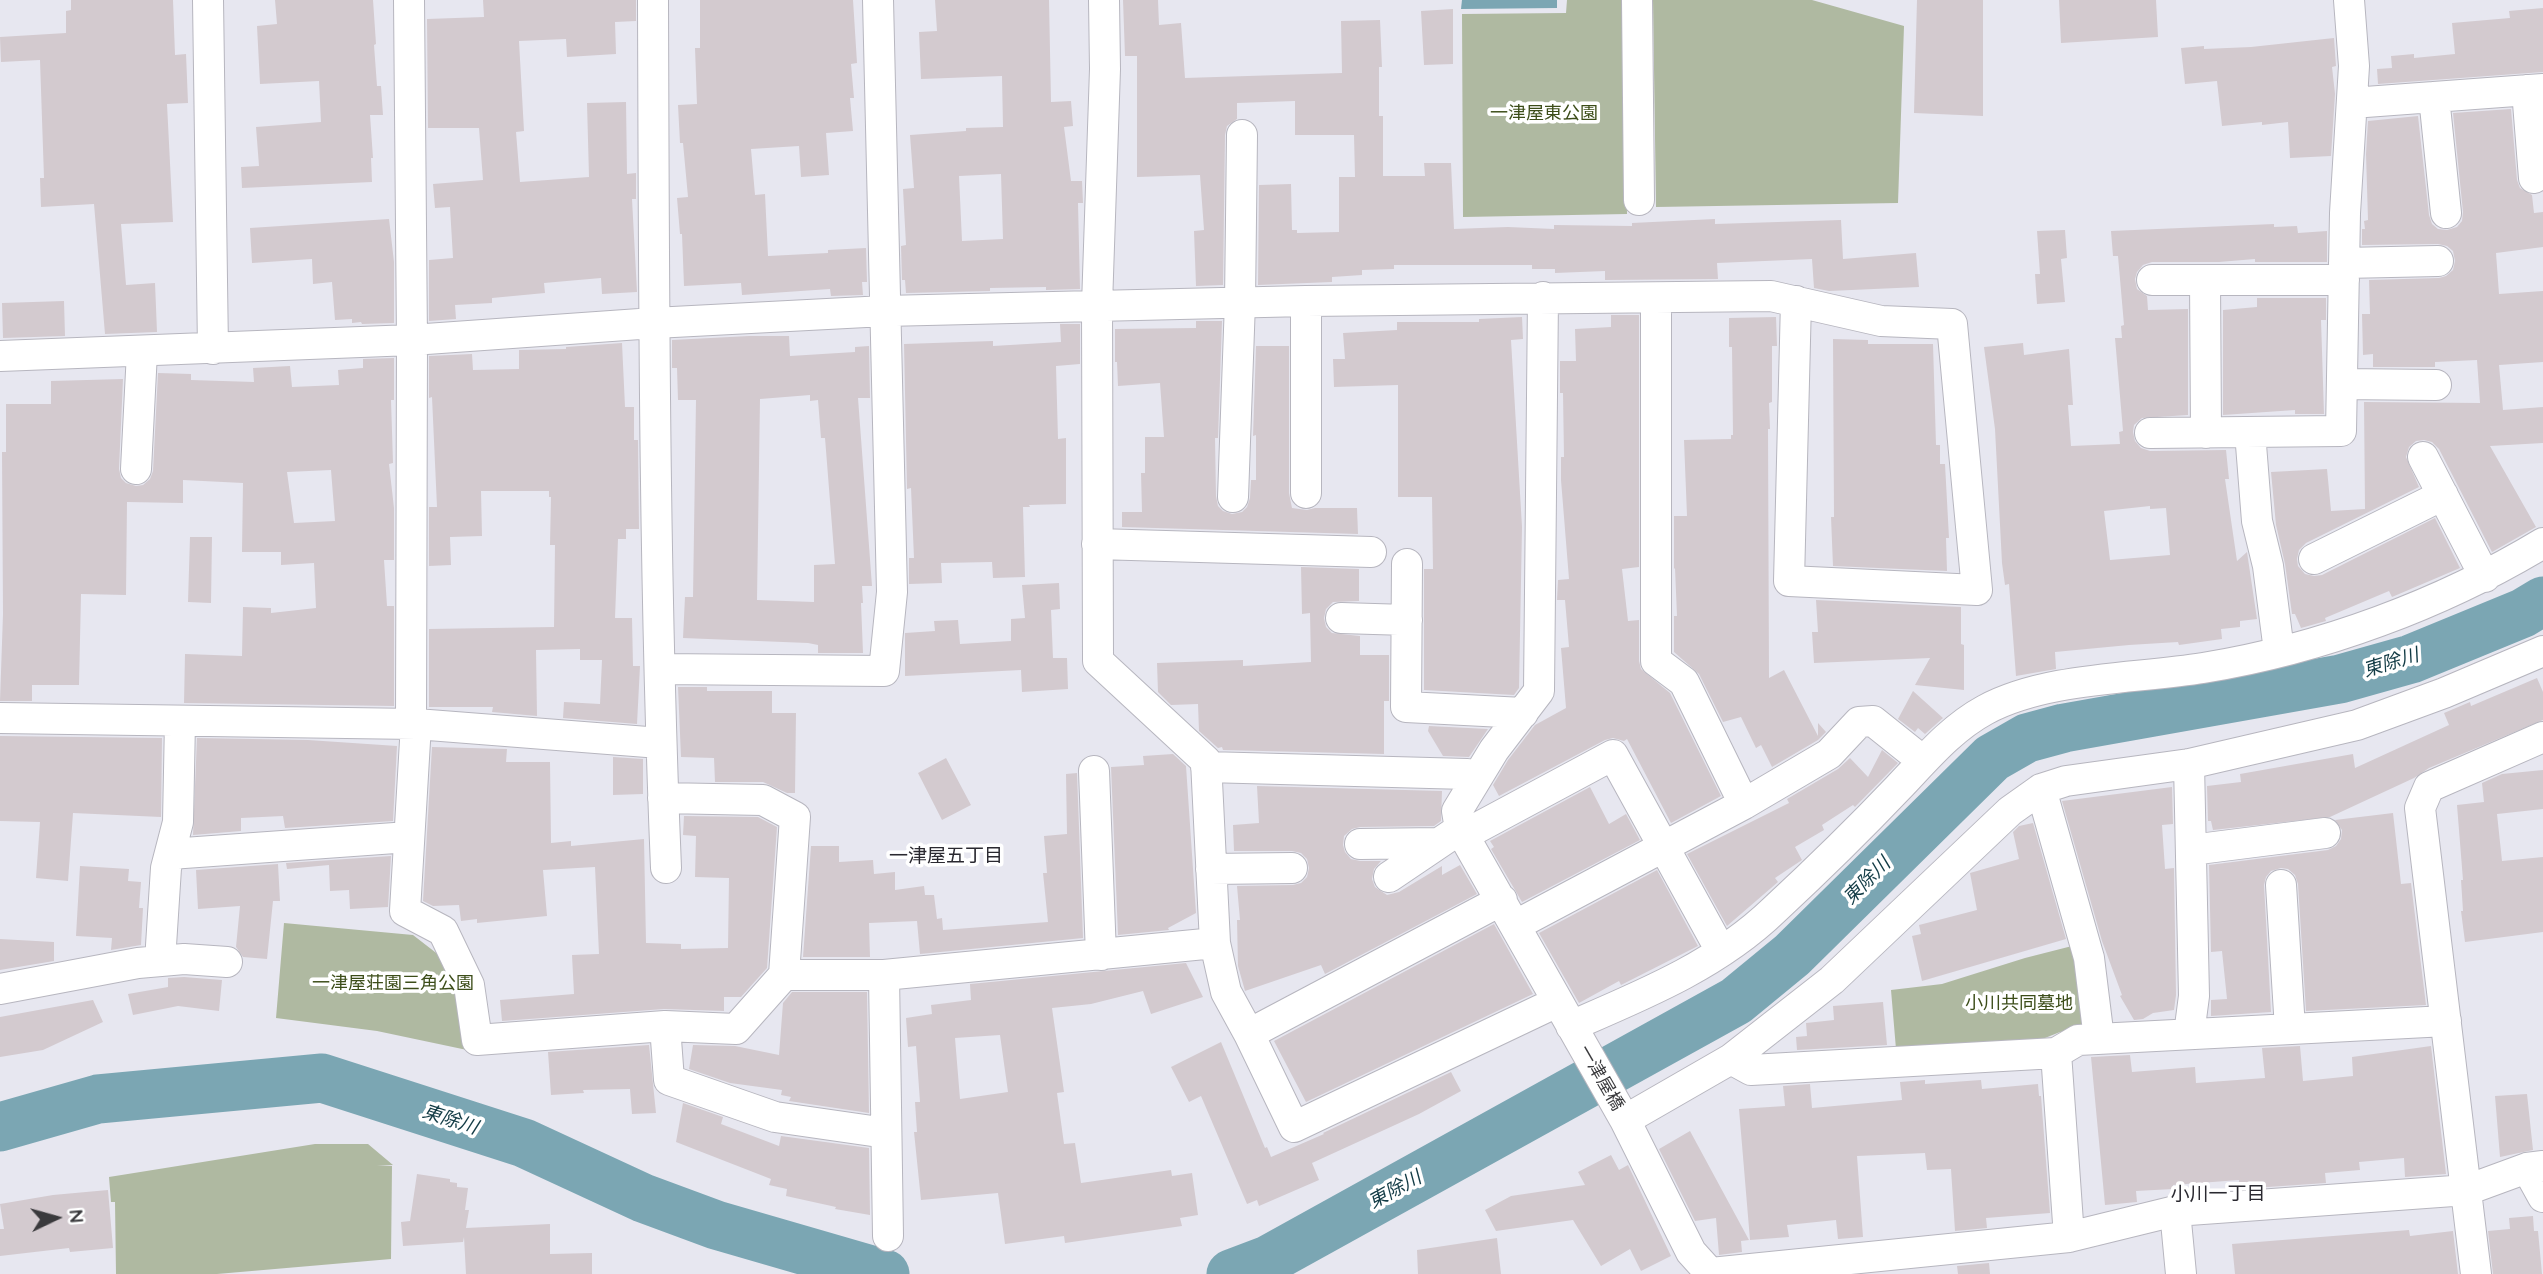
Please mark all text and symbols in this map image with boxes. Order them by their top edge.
park label: 一津屋東公園 [1490,103,1598,125]
water label: 東除川 [2360,644,2422,682]
district label: 一津屋五丁目 [889,845,1003,867]
water label: 東除川 [1839,853,1895,909]
park label: 一津屋荘園三角公園 [312,973,474,995]
park label: 小川共同墓地 [1965,993,2073,1015]
street label: 一津屋橋 [1574,1041,1628,1115]
water label: 東除川 [419,1100,481,1140]
water label: 東除川 [1365,1166,1425,1214]
north arrow [21,1183,91,1253]
district label: 小川一丁目 [2171,1183,2265,1205]
text: N [64,1208,89,1224]

